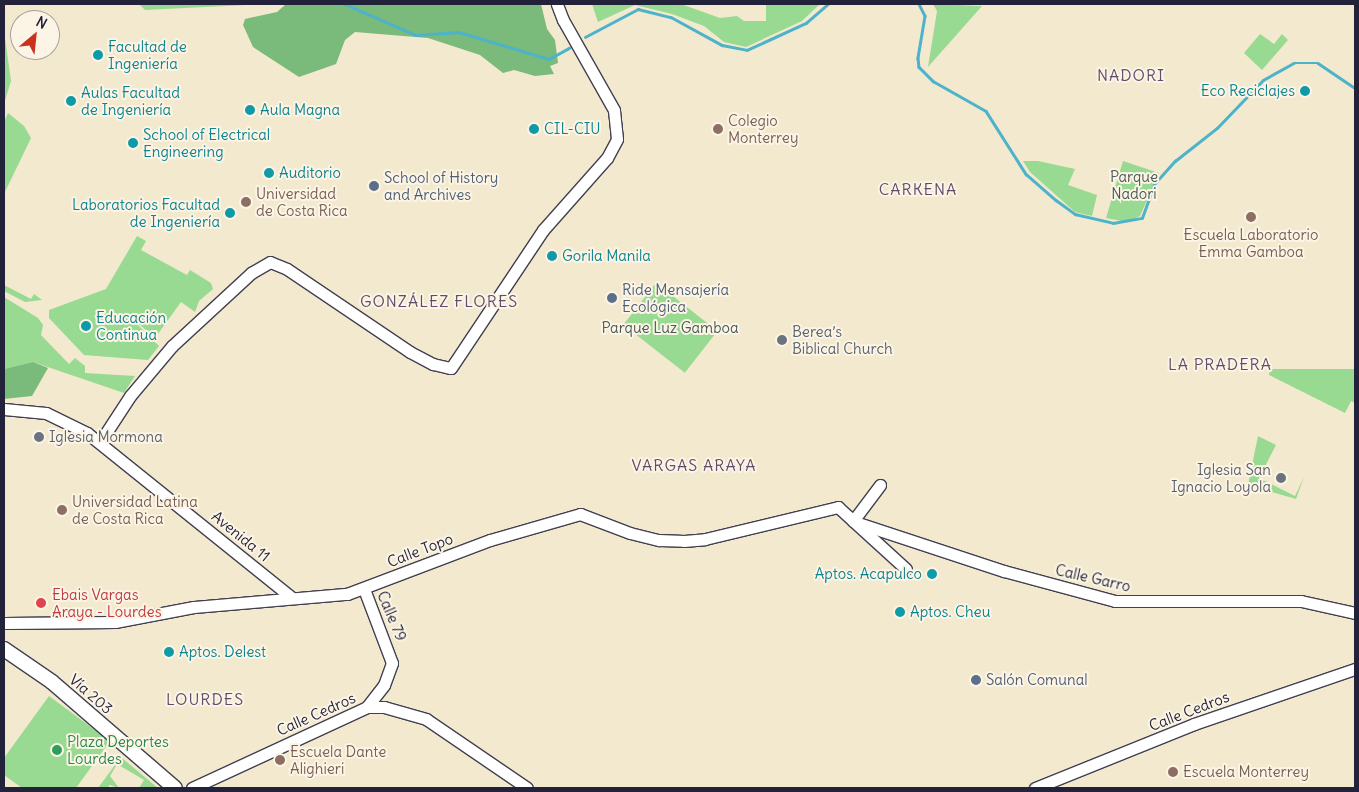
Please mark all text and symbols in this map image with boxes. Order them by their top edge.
north arrow [10,10,60,60]
text: N [33,12,50,33]
place label: Facultad de Ingeniería [108,37,187,72]
marker: Facultad de Ingeniería [92,49,104,61]
district label: NADORI [1096,65,1166,85]
place label: Eco Reciclajes [1201,82,1295,100]
place label: Aulas Facultad de Ingeniería [81,83,180,118]
marker: Eco Reciclajes [1299,85,1311,97]
marker: Aulas Facultad de Ingeniería [65,95,77,107]
place label: Aula Magna [260,101,340,119]
marker: Aula Magna [244,104,256,116]
place label: Colegio Monterrey [728,111,798,146]
place label: CIL-CIU [544,120,601,138]
marker: CIL-CIU [528,123,540,135]
marker: Colegio Monterrey [712,123,724,135]
place label: School of Electrical Engineering [143,125,270,160]
marker: School of Electrical Engineering [127,137,139,149]
place label: Auditorio [279,164,341,182]
marker: Auditorio [263,167,275,179]
park label: Parque Nadori [1110,167,1158,202]
place label: School of History and Archives [384,168,498,203]
district label: CARKENA [878,179,958,199]
marker: School of History and Archives [368,180,380,192]
place label: Universidad de Costa Rica [256,184,348,219]
place label: Laboratorios Facultad de Ingeniería [72,195,220,230]
marker: Universidad de Costa Rica [240,196,252,208]
marker: Laboratorios Facultad de Ingeniería [224,207,236,219]
marker: Escuela Laboratorio Emma Gamboa [1245,211,1257,223]
place label: Escuela Laboratorio Emma Gamboa [1184,225,1318,260]
place label: Gorila Manila [562,247,651,265]
marker: Gorila Manila [546,250,558,262]
place label: Ride Mensajería Ecológica [622,280,729,315]
district label: GONZÁLEZ FLORES [358,291,520,311]
marker: Ride Mensajería Ecológica [606,292,618,304]
place label: Educación Continua [96,308,166,343]
park label: Parque Luz Gamboa [601,319,739,337]
marker: Educación Continua [80,320,92,332]
place label: Berea’s Biblical Church [792,322,893,357]
marker: Berea’s Biblical Church [776,334,788,346]
district label: LA PRADERA [1167,354,1273,374]
place label: Iglesia Mormona [49,428,163,446]
marker: Iglesia Mormona [33,431,45,443]
district label: VARGAS ARAYA [630,455,758,475]
place label: Iglesia San Ignacio Loyola [1171,460,1271,495]
marker: Iglesia San Ignacio Loyola [1275,472,1287,484]
place label: Universidad Latina de Costa Rica [72,492,198,527]
marker: Universidad Latina de Costa Rica [56,504,68,516]
street label: Avenida 11 [208,507,274,565]
street label: Calle Topo [385,529,455,571]
street label: Calle Garro [1054,561,1132,595]
place label: Aptos. Acapulco [815,565,922,583]
marker: Aptos. Acapulco [926,568,938,580]
place label: Ebais Vargas Araya - Lourdes [52,585,161,620]
street label: Calle 79 [373,588,411,644]
marker: Ebais Vargas Araya - Lourdes [34,596,48,610]
place label: Aptos. Cheu [910,603,990,621]
marker: Aptos. Cheu [894,606,906,618]
place label: Aptos. Delest [179,643,266,661]
marker: Aptos. Delest [163,646,175,658]
street label: Vía 203 [66,670,116,718]
place label: Salón Comunal [986,671,1088,689]
marker: Salón Comunal [970,674,982,686]
street label: Calle Cedros [1146,687,1232,735]
district label: LOURDES [165,689,245,709]
street label: Calle Cedros [274,689,358,739]
place label: Plaza Deportes Lourdes [67,732,169,767]
place label: Escuela Dante Alighieri [290,742,386,777]
marker: Plaza Deportes Lourdes [51,744,63,756]
marker: Escuela Dante Alighieri [274,754,286,766]
place label: Escuela Monterrey [1183,763,1309,781]
marker: Escuela Monterrey [1167,766,1179,778]

